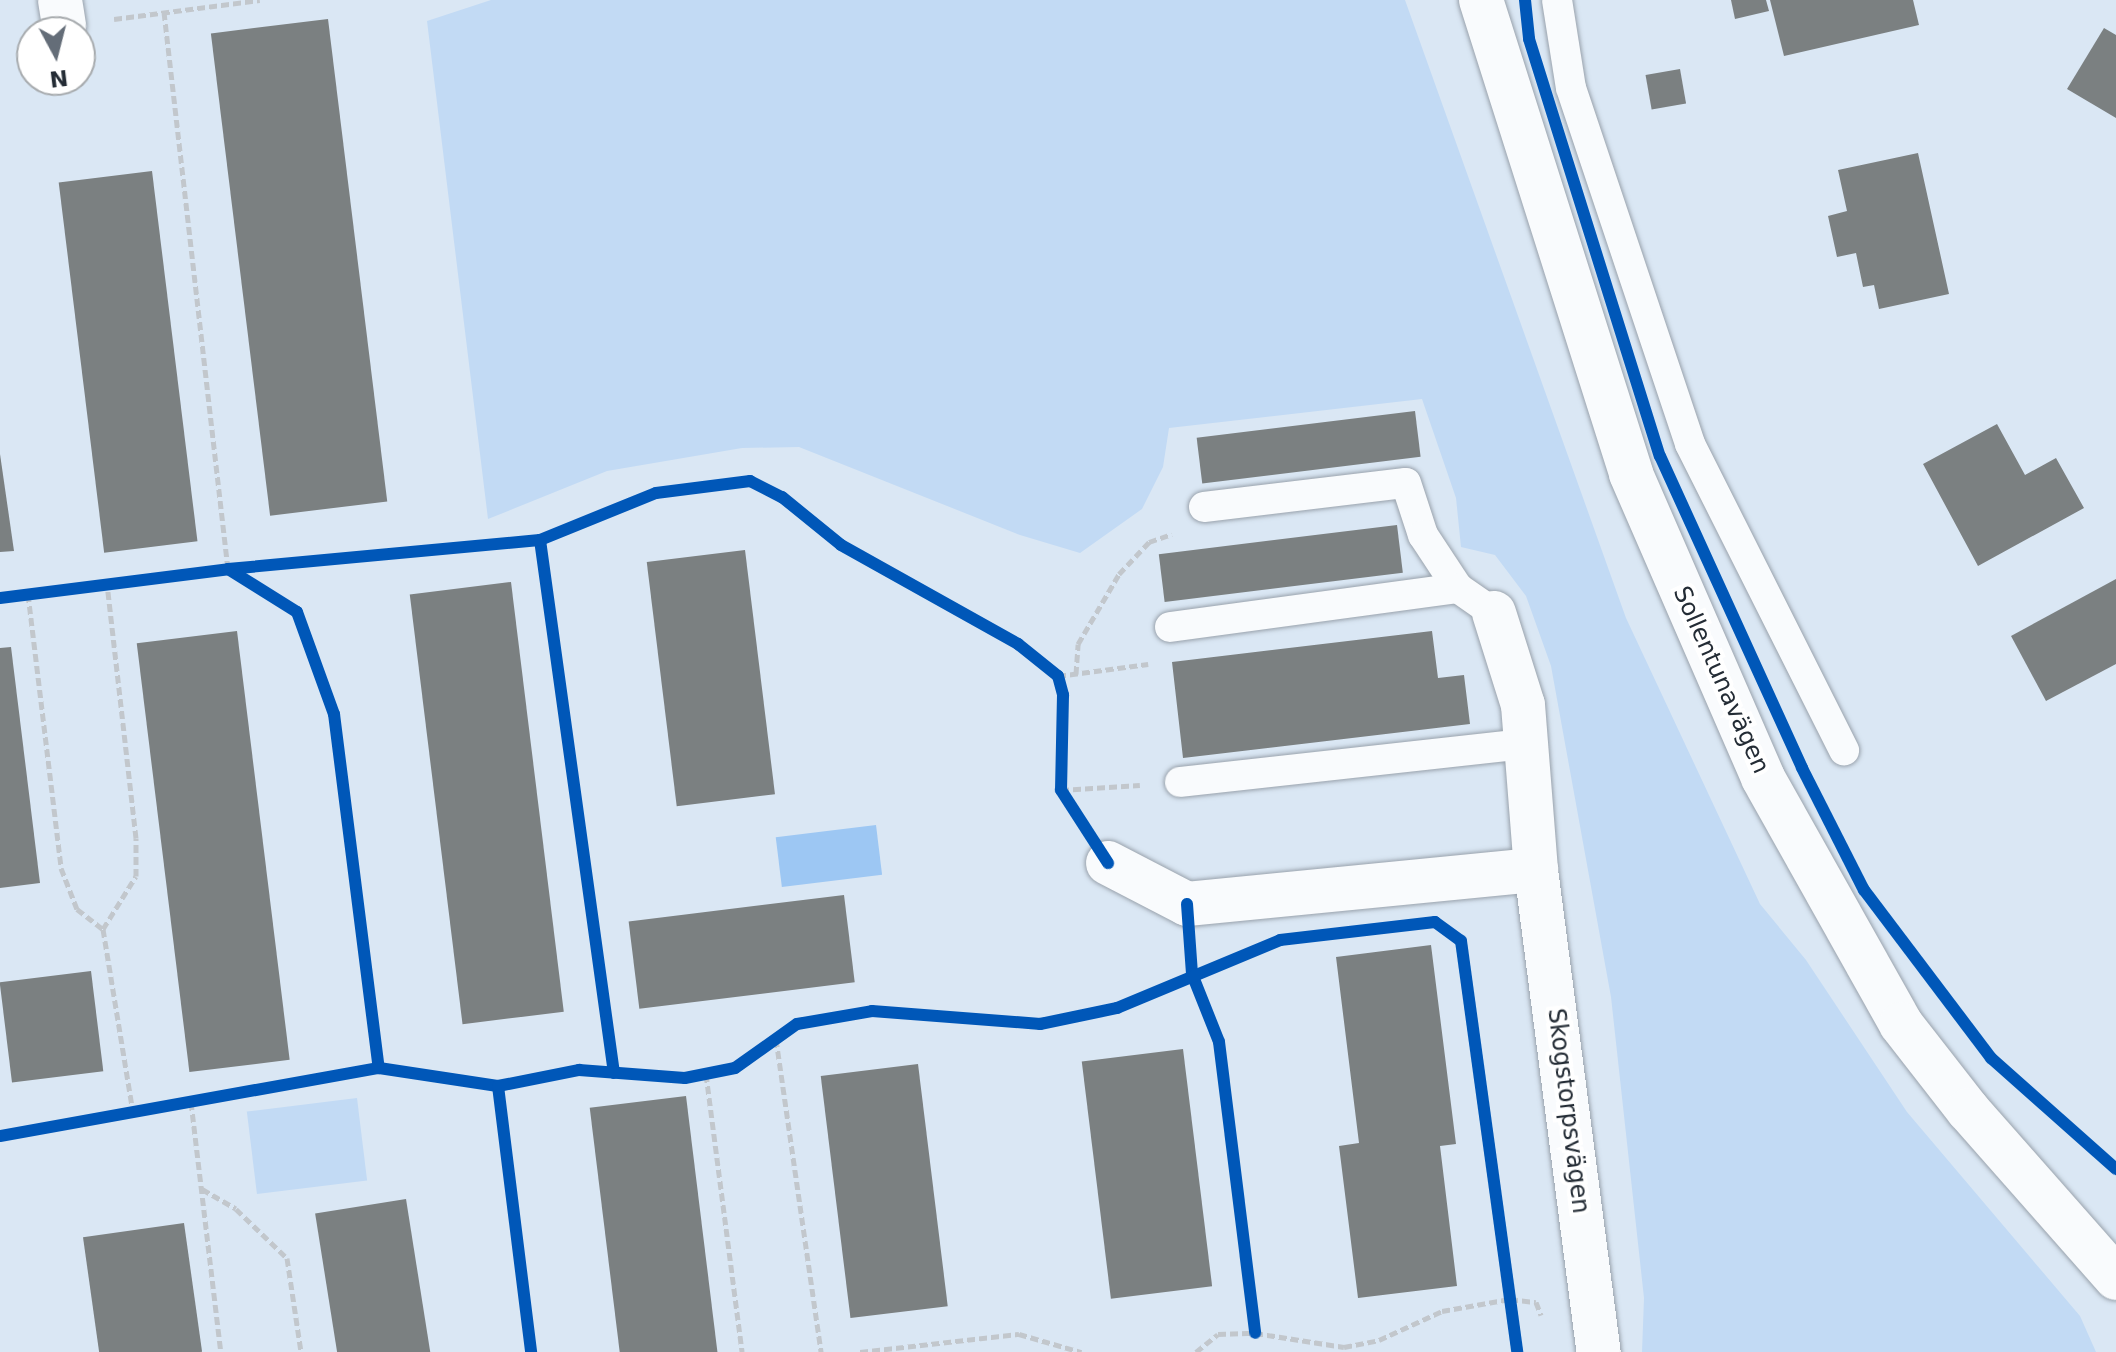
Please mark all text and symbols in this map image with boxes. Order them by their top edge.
north arrow [16,16,96,96]
text: N [48,65,69,92]
street label: Sollentunavägen [1667,582,1775,778]
street label: Skogstorpsvägen [1541,1007,1595,1215]

